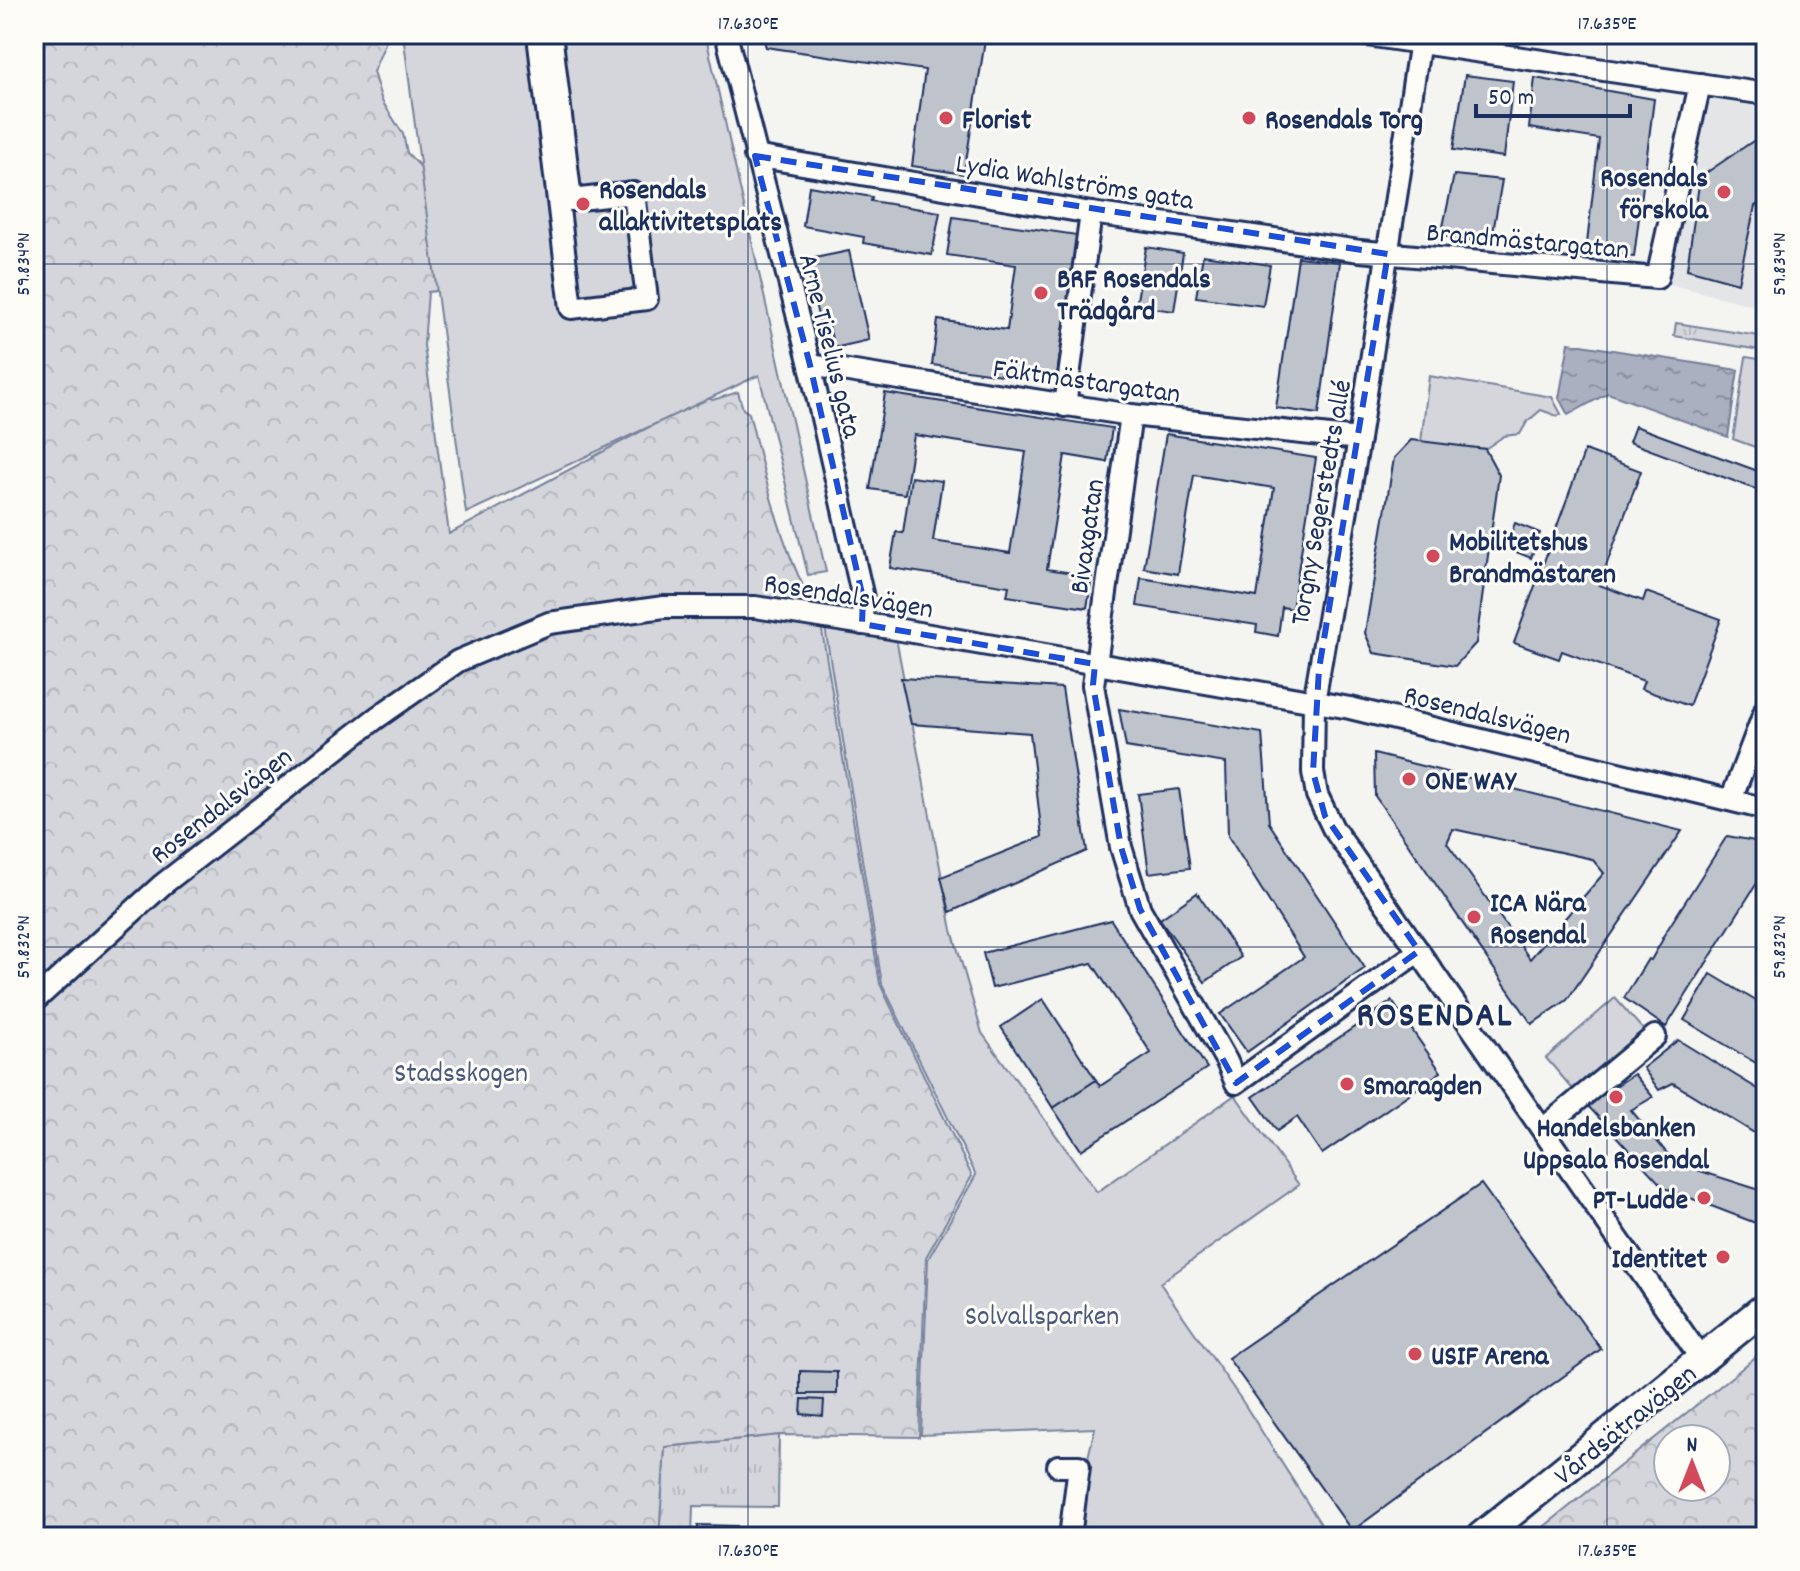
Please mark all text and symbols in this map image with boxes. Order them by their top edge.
text: 17.630°E [718,11,778,39]
text: 17.635°E [1578,11,1636,39]
scale bar [1476,68,1630,118]
text: 50 m [1488,82,1534,116]
place label: Florist [962,103,1032,143]
place label: Rosendals Torg [1265,103,1423,143]
marker: Florist [937,109,955,127]
marker: Rosendals Torg [1240,109,1258,127]
street label: Lydia Wahlströms gata [952,146,1197,224]
place label: Rosendals förskola [1600,161,1709,233]
place label: Rosendals allaktivitetsplats [599,173,782,245]
marker: Rosendals förskola [1715,183,1733,201]
marker: Rosendals allaktivitetsplats [574,195,592,213]
street label: Brandmästargatan [1424,215,1631,273]
text: 59.834°N [11,232,39,296]
text: 59.834°N [1767,232,1795,296]
street label: Arne Tiselius gata [785,250,870,443]
place label: BRF Rosendals Trädgård [1057,262,1211,334]
marker: BRF Rosendals Trädgård [1032,284,1050,302]
street label: Fäktmästargatan [990,351,1183,417]
street label: Torgny Segerstedts allé [1283,377,1365,629]
street label: Bivaxgatan [1062,477,1118,597]
place label: Mobilitetshus Brandmästaren [1449,525,1616,597]
marker: Mobilitetshus Brandmästaren [1424,547,1442,565]
street label: Rosendalsvägen [761,566,936,632]
street label: Rosendalsvägen [1399,678,1575,758]
street label: Rosendalsvägen [143,740,303,876]
place label: ONE WAY [1425,764,1517,804]
marker: ONE WAY [1400,770,1418,788]
place label: ICA Nära Rosendal [1490,886,1586,958]
marker: ICA Nära Rosendal [1465,908,1483,926]
text: 59.832°N [11,915,39,979]
text: 59.832°N [1767,915,1795,979]
district label: ROSENDAL [1356,992,1514,1044]
park label: Stadsskogen [394,1056,528,1096]
place label: Smaragden [1363,1069,1482,1109]
marker: Smaragden [1338,1075,1356,1093]
marker: Handelsbanken Uppsala Rosendal [1607,1088,1625,1106]
place label: Handelsbanken Uppsala Rosendal [1523,1111,1710,1183]
place label: PT-Ludde [1592,1183,1688,1223]
marker: PT-Ludde [1695,1189,1713,1207]
place label: Identitet [1611,1242,1708,1282]
marker: Identitet [1714,1248,1732,1266]
park label: Solvallsparken [965,1299,1119,1339]
place label: USIF Arena [1431,1339,1549,1379]
marker: USIF Arena [1406,1345,1424,1363]
street label: Vårdsätravägen [1547,1357,1707,1497]
north arrow [1652,1423,1732,1503]
text: N [1687,1431,1698,1462]
text: 17.630°E [718,1538,778,1566]
text: 17.635°E [1578,1538,1636,1566]

